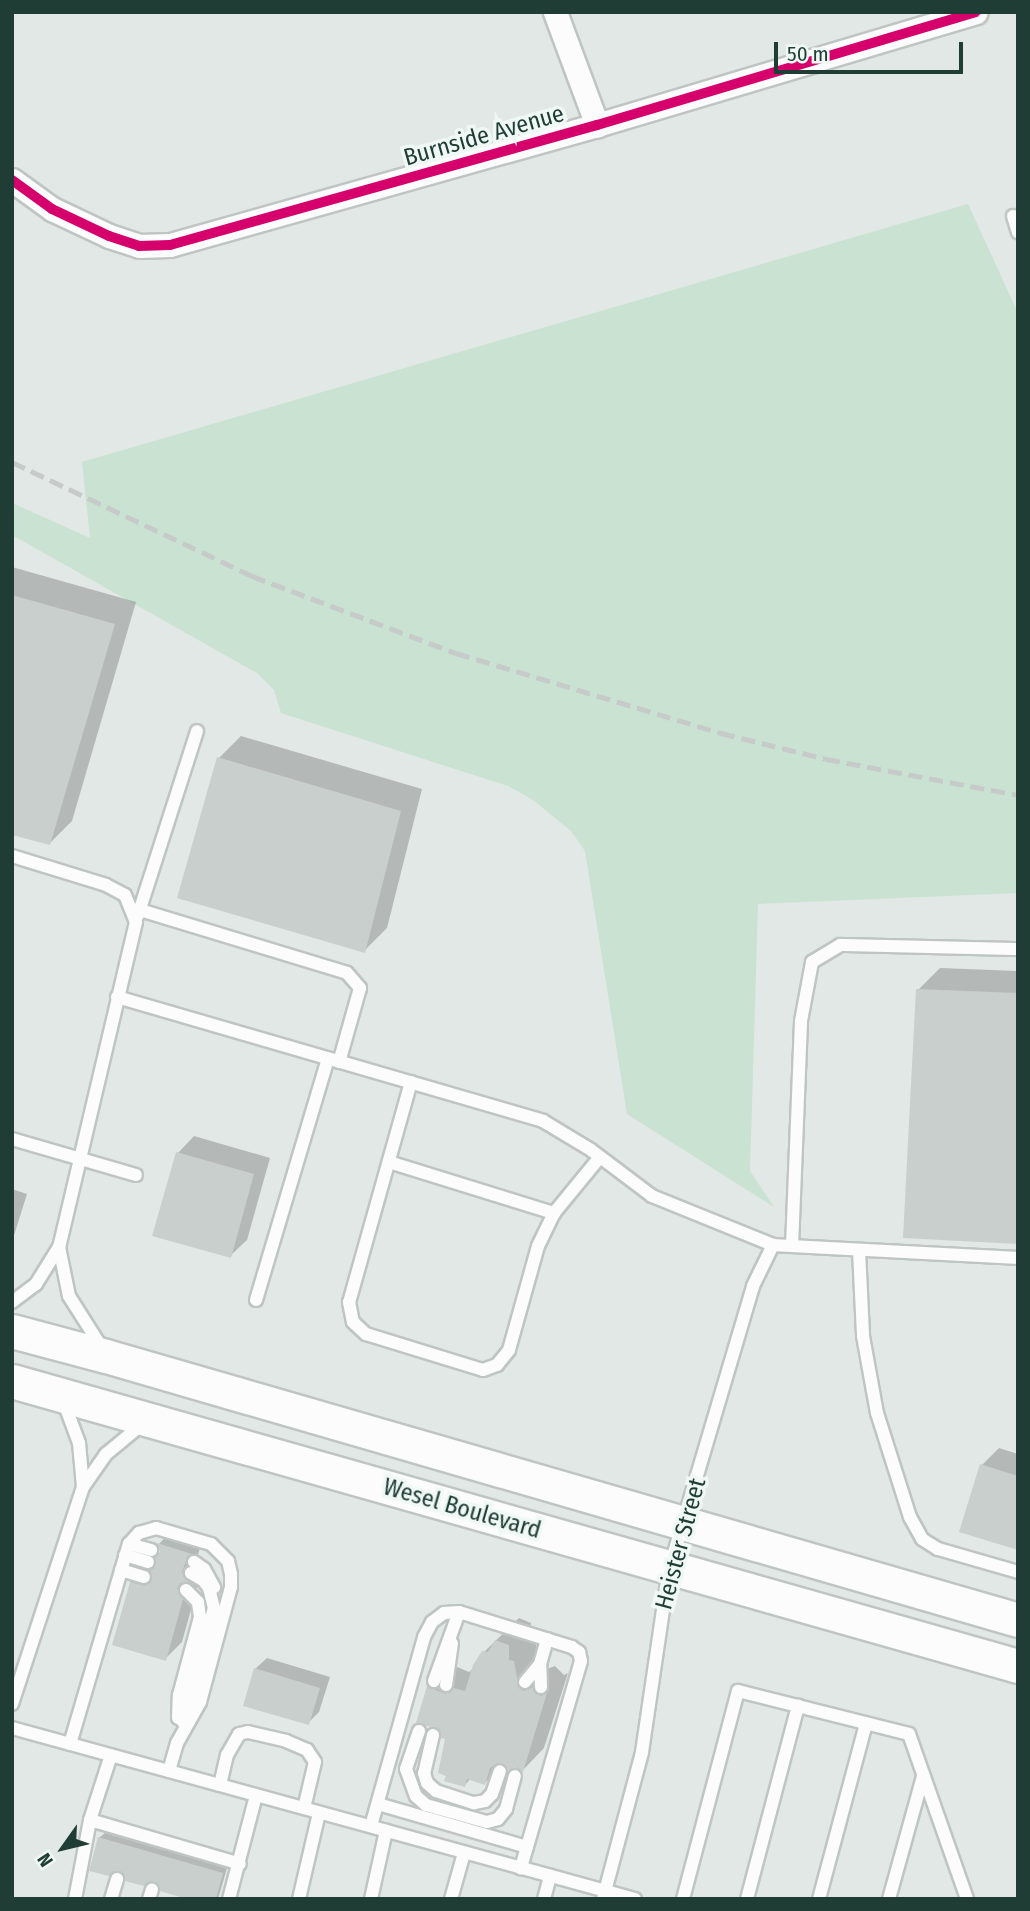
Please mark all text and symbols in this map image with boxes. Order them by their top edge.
scale bar [778,28,967,72]
text: 50 m [787,41,829,67]
street label: Burnside Avenue [400,99,568,173]
street label: Wesel Boulevard [380,1473,544,1545]
street label: Heister Street [650,1475,712,1613]
north arrow [28,1813,98,1883]
text: N [32,1849,58,1871]

